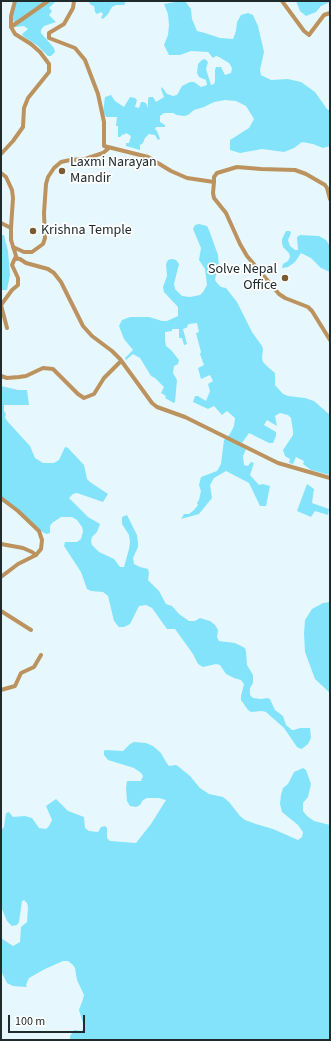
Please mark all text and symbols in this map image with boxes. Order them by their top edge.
place label: Laxmi Narayan Mandir [70,155,157,188]
marker: Laxmi Narayan Mandir [57,166,67,176]
place label: Krishna Temple [41,223,132,239]
marker: Krishna Temple [28,226,38,236]
place label: Solve Nepal Office [208,262,277,294]
marker: Solve Nepal Office [280,273,290,283]
scale bar [10,1007,87,1033]
text: 100 m [15,1013,45,1030]

